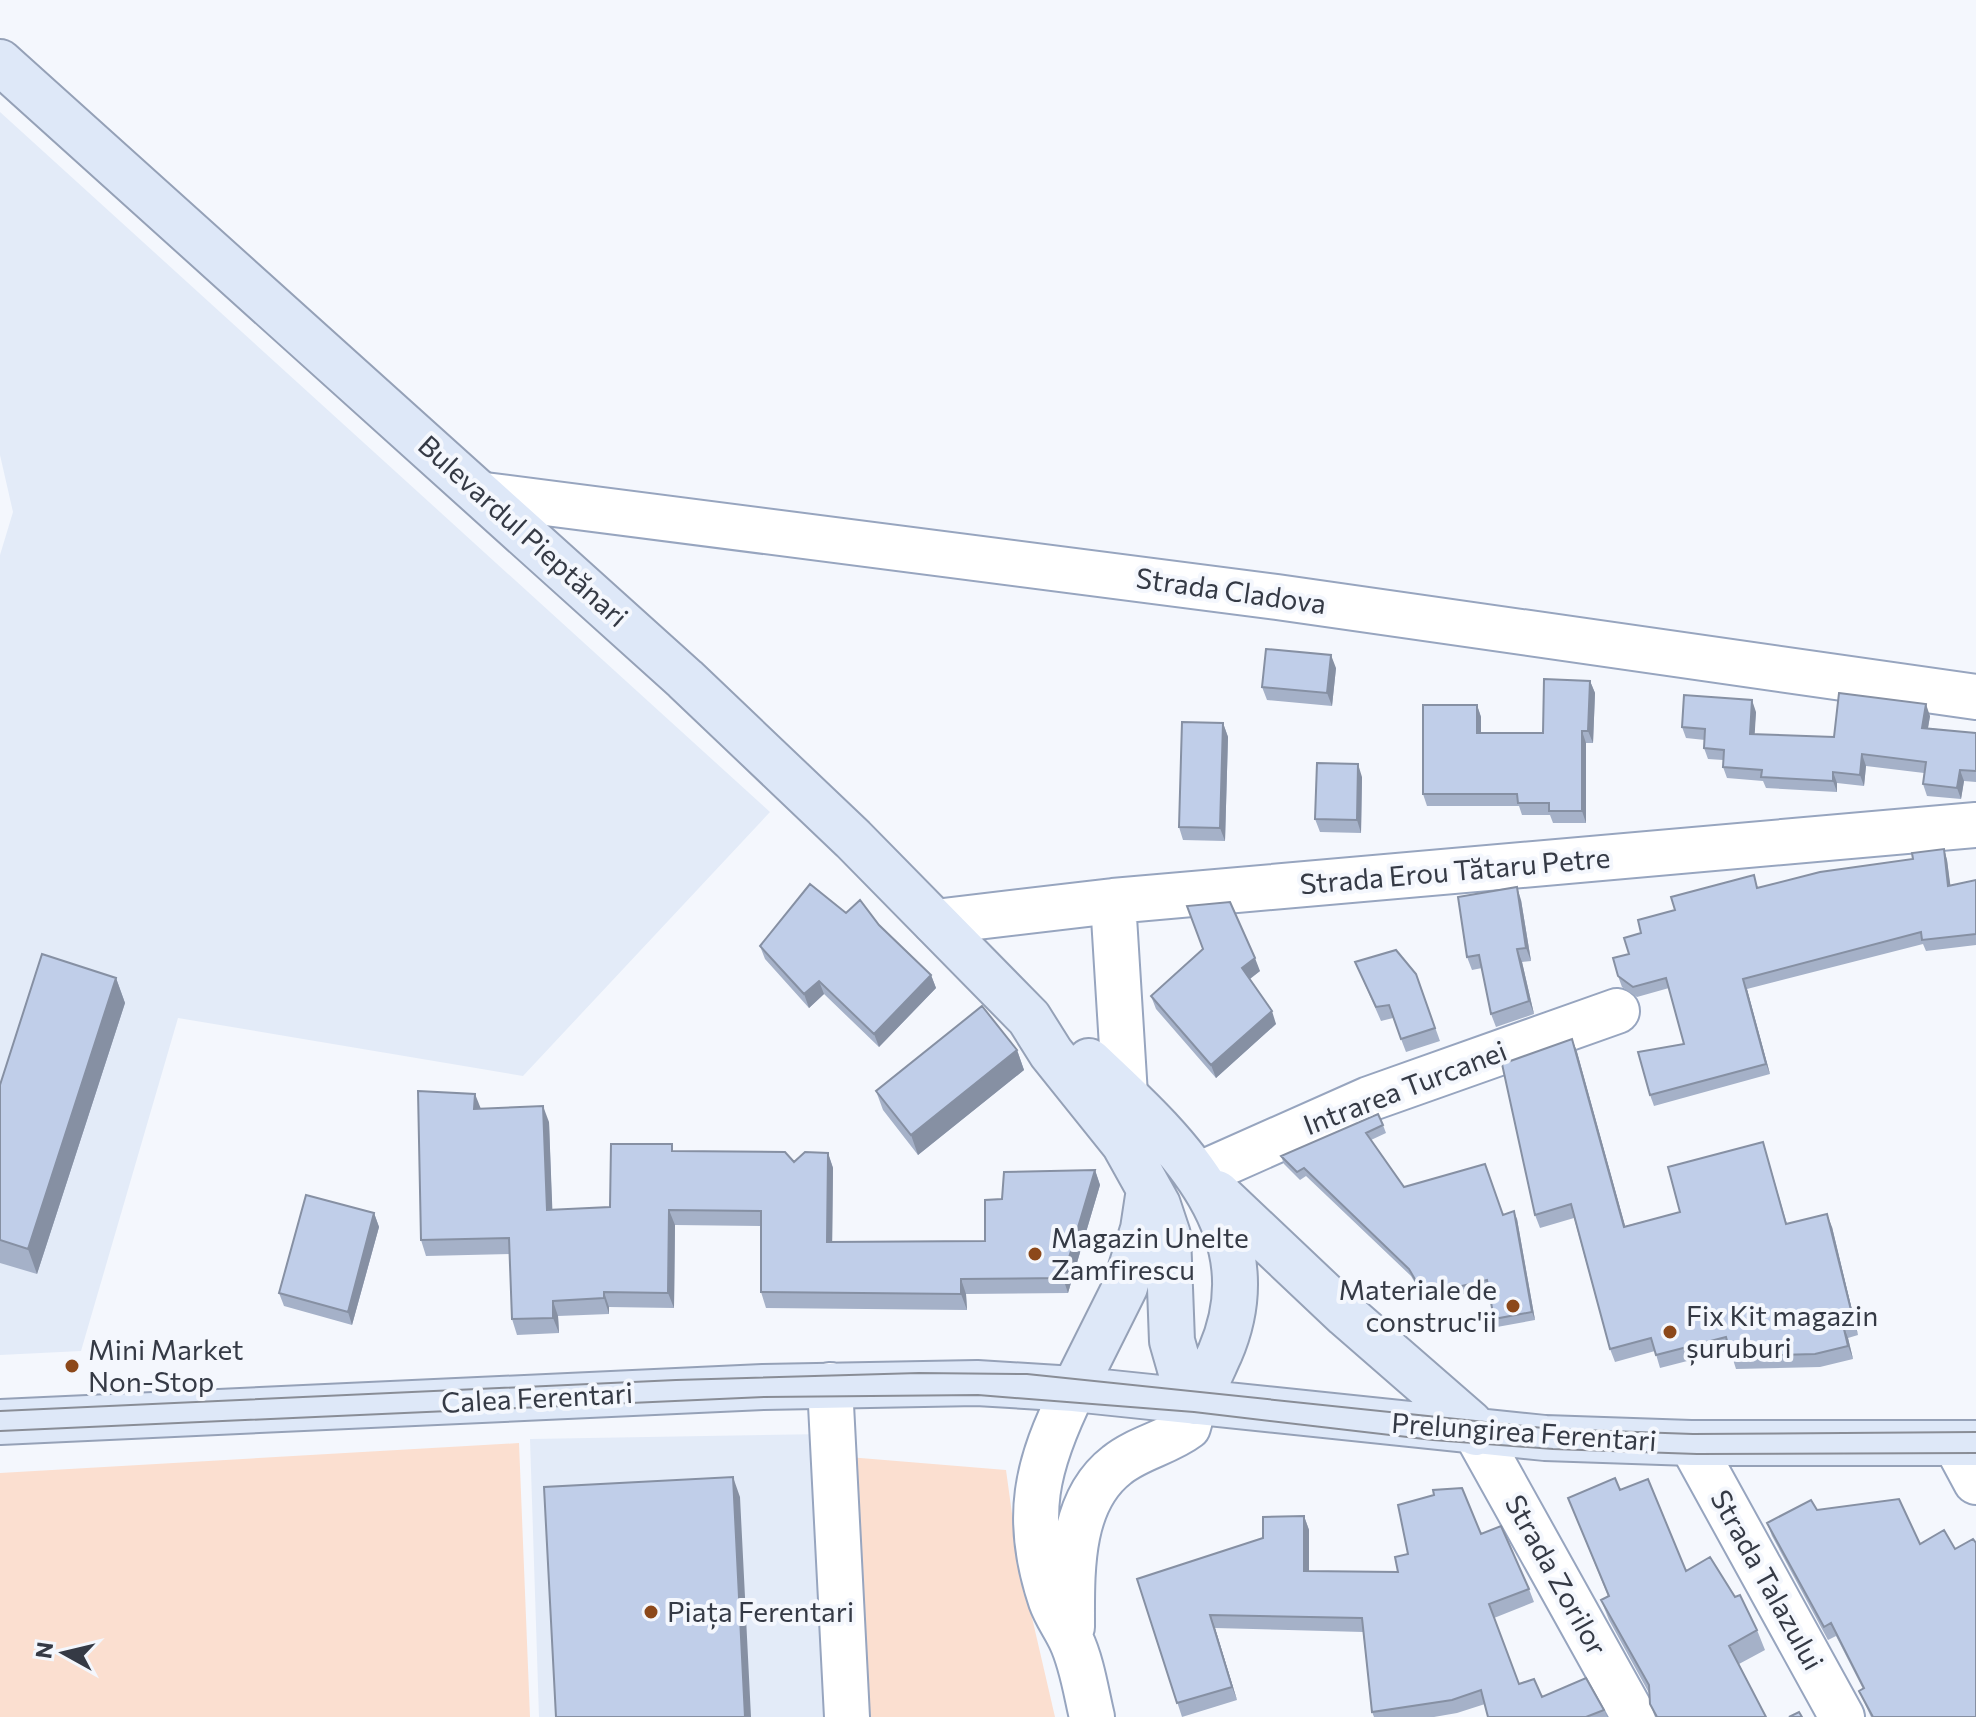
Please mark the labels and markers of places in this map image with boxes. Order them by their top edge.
place label: Magazin Unelte Zamfirescu [1051,1220,1249,1286]
marker: Magazin Unelte Zamfirescu [1026,1245,1044,1263]
place label: Materiale de construc'ii [1339,1272,1497,1338]
marker: Materiale de construc'ii [1504,1297,1522,1315]
place label: Fix Kit magazin șuruburi [1686,1298,1878,1366]
marker: Fix Kit magazin șuruburi [1661,1323,1679,1341]
place label: Mini Market Non-Stop [88,1332,244,1398]
marker: Mini Market Non-Stop [63,1357,81,1375]
place label: Piața Ferentari [667,1594,854,1630]
marker: Piața Ferentari [642,1603,660,1621]

